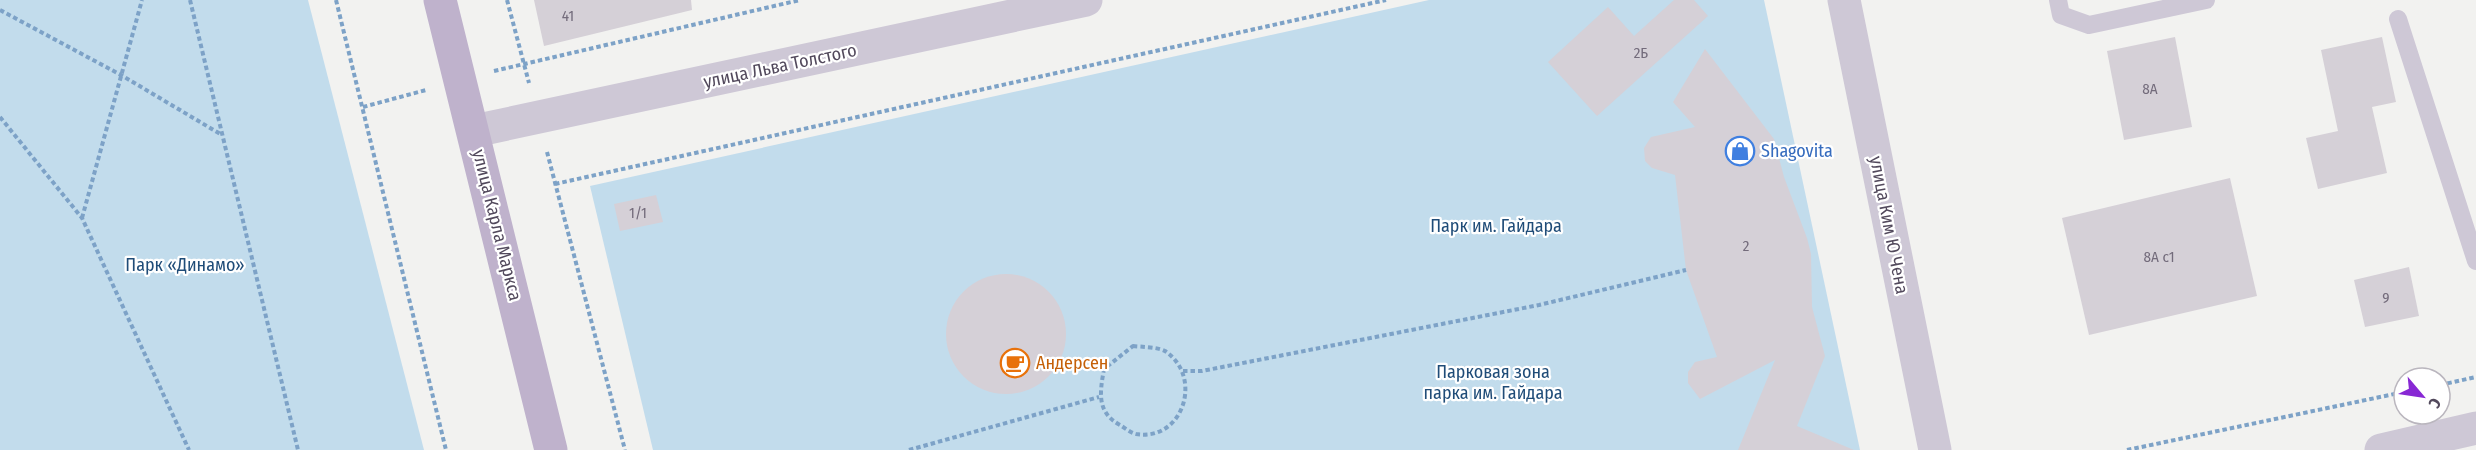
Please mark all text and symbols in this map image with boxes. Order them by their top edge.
house number: 41 [562,7,574,25]
street label: улица Льва Толстого [701,39,859,93]
house number: 2Б [1634,44,1648,62]
house number: 8А [2142,80,2158,98]
shop icon: Shagovita [1724,135,1756,167]
place label: Shagovita [1761,140,1833,162]
street label: улица Карла Маркса [468,147,526,303]
street label: улица Ким Ю Чена [1865,154,1913,296]
house number: 1/1 [629,204,647,222]
park label: Парк им. Гайдара [1430,215,1562,237]
house number: 2 [1743,237,1750,255]
house number: 8А с1 [2143,248,2175,266]
park label: Парк «Динамо» [125,254,245,276]
house number: 9 [2382,289,2390,307]
cafe icon: Андерсен [999,347,1031,379]
place label: Андерсен [1036,352,1108,374]
park label: Парковая зона парка им. Гайдара [1424,361,1563,404]
north arrow [2392,366,2452,426]
text: С [2424,395,2445,412]

